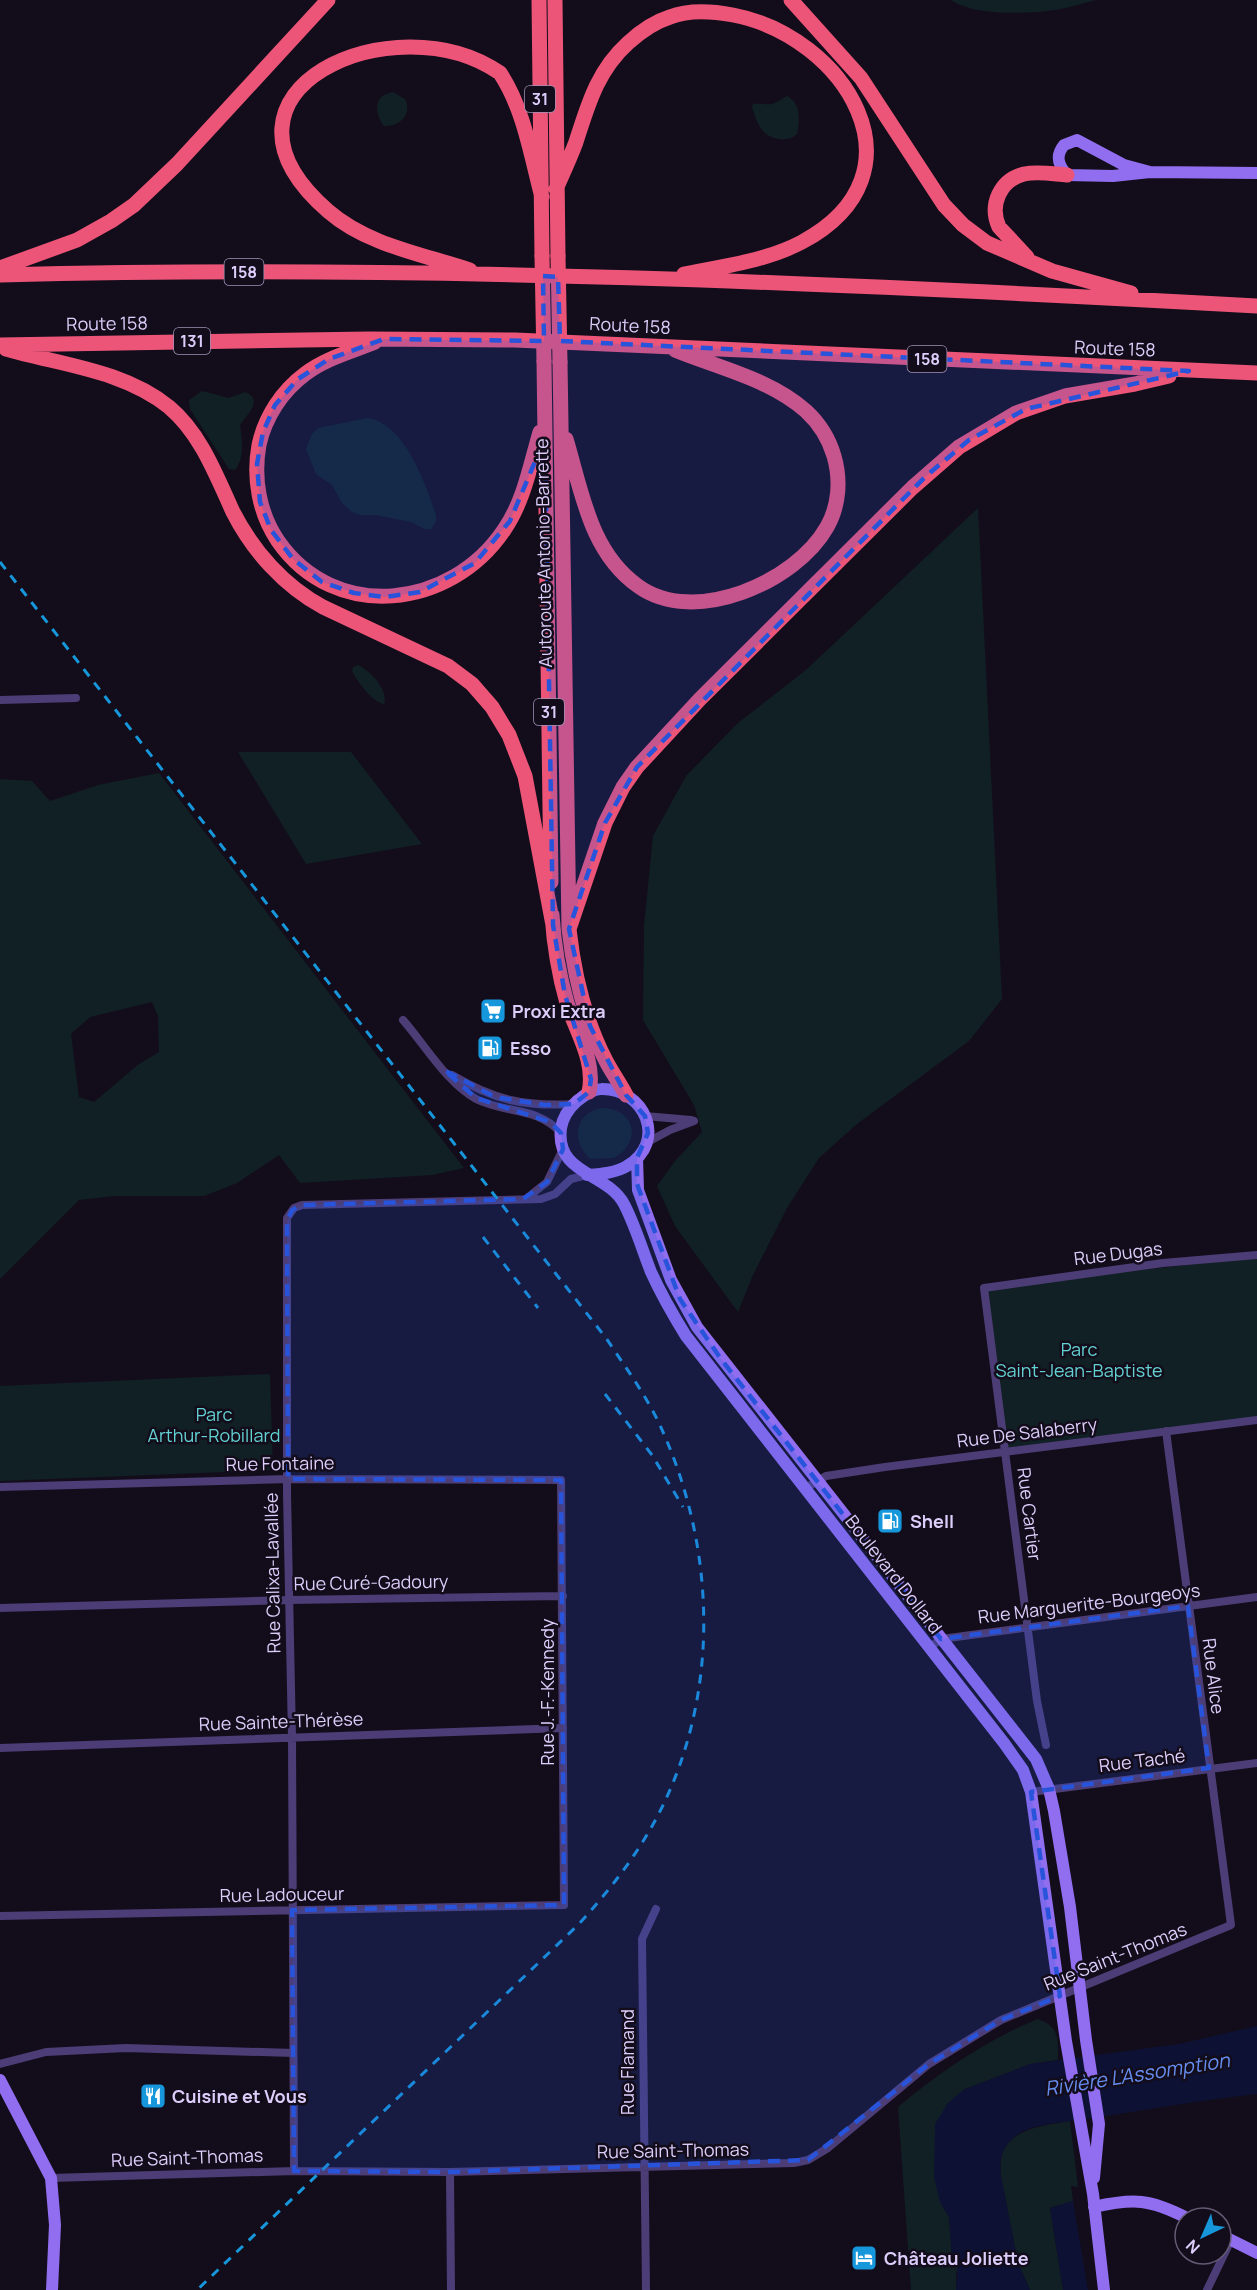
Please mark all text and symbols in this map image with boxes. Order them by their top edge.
road number: 31 [525,86,555,112]
road number: 158 [224,259,264,285]
street label: Route 158 [66,310,148,336]
street label: Route 158 [589,311,671,339]
road number: 131 [174,328,210,354]
street label: Route 158 [1074,335,1156,361]
road number: 158 [908,346,946,372]
street label: Autoroute Antonio-Barrette [529,438,557,668]
road number: 31 [534,699,564,725]
supermarket icon: Proxi Extra [478,996,508,1026]
place label: Proxi Extra [512,999,606,1023]
fuel station icon: Esso [475,1033,505,1063]
place label: Esso [510,1036,551,1060]
street label: Rue Dugas [1072,1236,1164,1270]
park label: Parc Saint-Jean-Baptiste [995,1337,1163,1382]
park label: Parc Arthur-Robillard [148,1402,280,1447]
street label: Rue De Salaberry [955,1411,1099,1453]
street label: Rue Fontaine [225,1450,335,1476]
street label: Rue Cartier [1012,1466,1048,1563]
street label: Rue Calixa-Lavallée [259,1492,285,1654]
fuel station icon: Shell [875,1506,905,1536]
place label: Shell [910,1509,954,1533]
street label: Boulevard Dollard [840,1510,948,1638]
street label: Rue Curé-Gadoury [293,1569,449,1595]
street label: Rue Marguerite-Bourgeoys [976,1577,1202,1629]
street label: Rue J.-F.-Kennedy [535,1618,559,1766]
street label: Rue Alice [1197,1637,1231,1715]
street label: Rue Sainte-Thérèse [198,1706,364,1736]
street label: Rue Taché [1097,1743,1187,1777]
street label: Rue Ladouceur [219,1881,345,1907]
street label: Rue Saint-Thomas [1040,1916,1190,1996]
street label: Rue Flamand [615,2009,639,2115]
water label: Rivière L'Assomption [1043,2046,1233,2102]
restaurant icon: Cuisine et Vous [138,2081,168,2111]
place label: Cuisine et Vous [172,2084,307,2108]
street label: Rue Saint-Thomas [597,2137,749,2163]
street label: Rue Saint-Thomas [110,2142,264,2172]
north arrow [1173,2206,1233,2266]
text: N [1181,2235,1204,2259]
hotel icon: Château Joliette [849,2243,879,2273]
place label: Château Joliette [884,2246,1029,2270]

